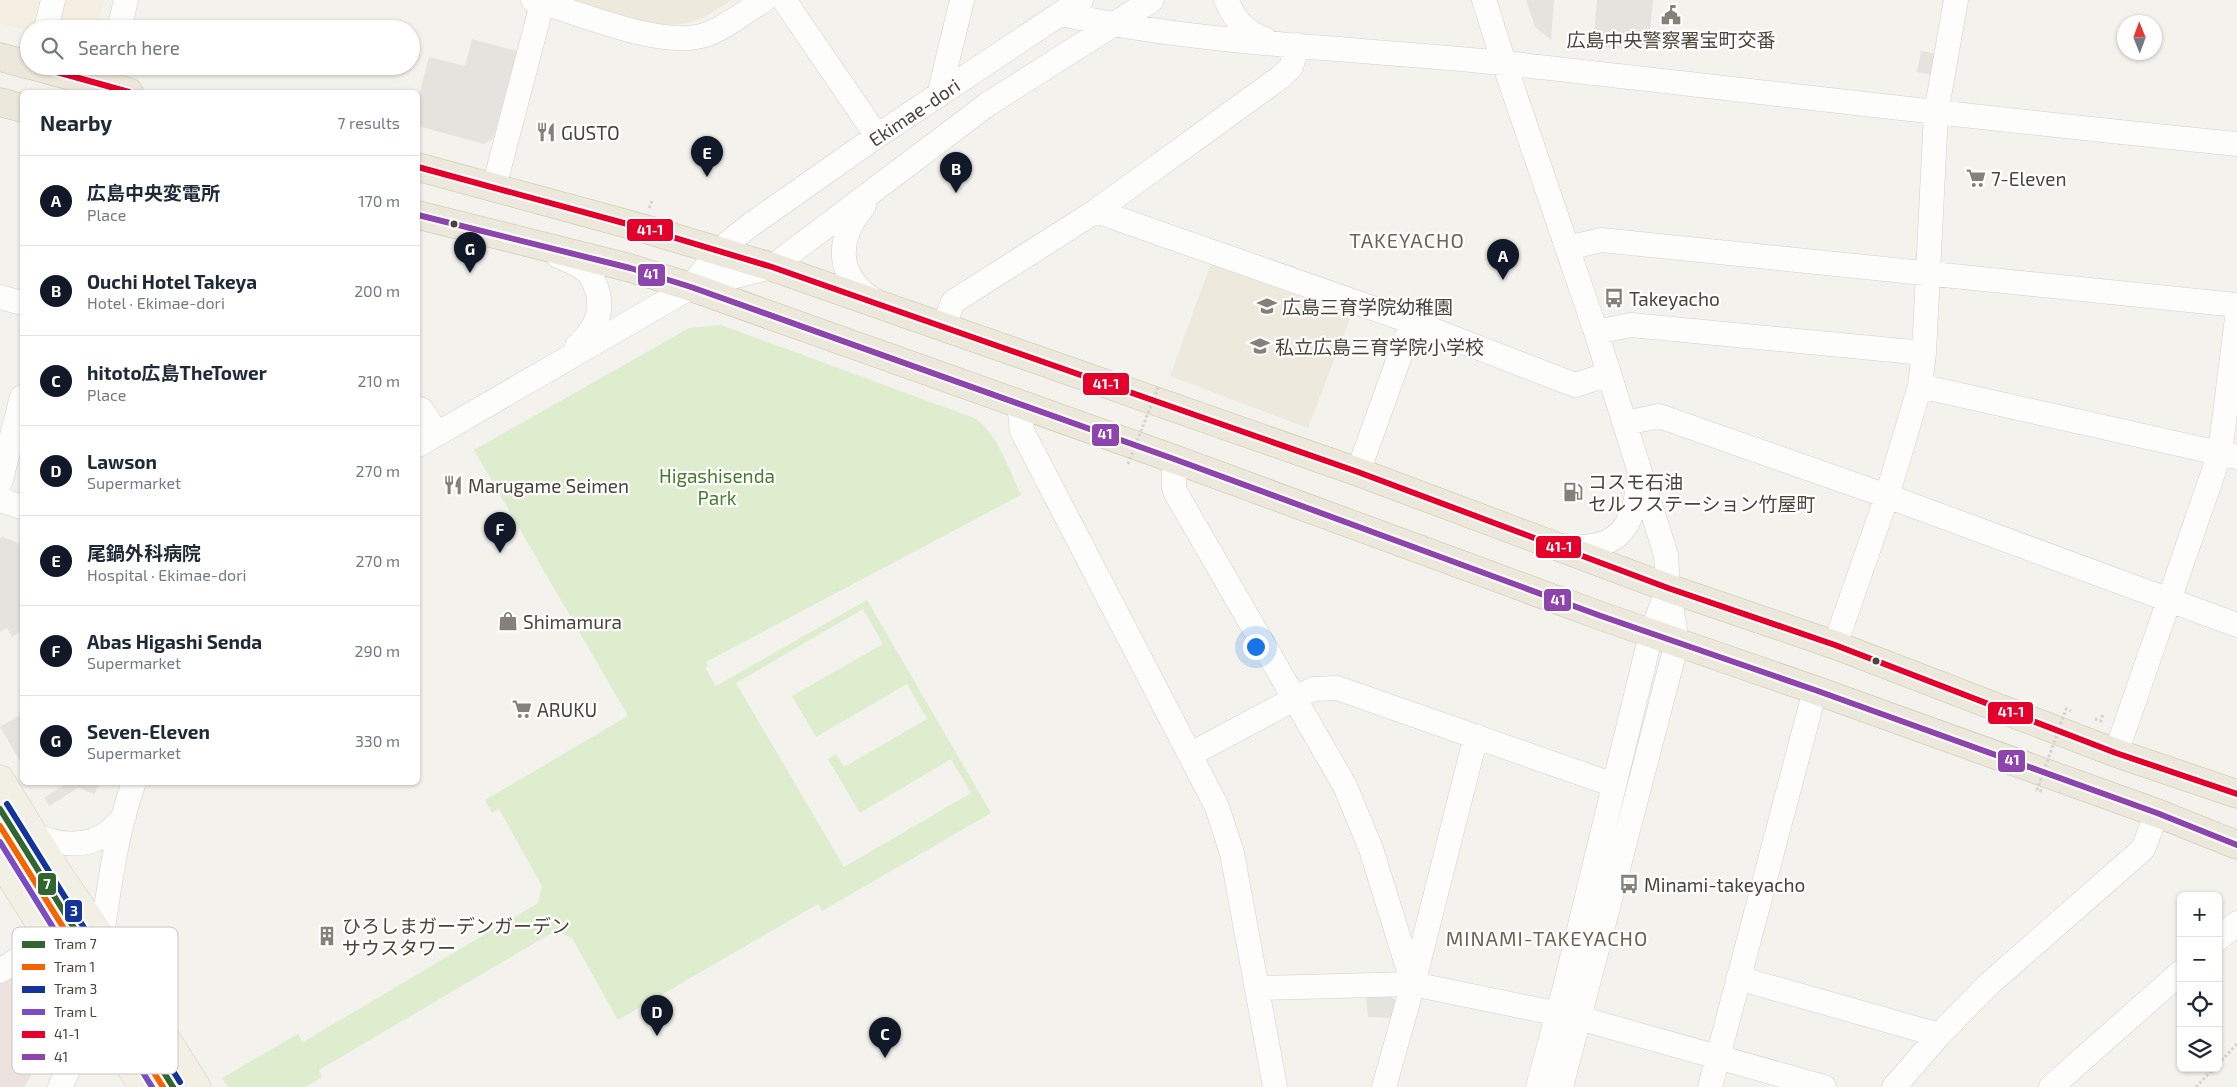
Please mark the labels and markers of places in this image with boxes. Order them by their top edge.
public building icon: 広島中央警察署宝町交番 [1660,4,1682,26]
place label: 広島中央警察署宝町交番 [1566,28,1776,51]
restaurant icon: GUSTO [535,121,557,143]
place label: GUSTO [561,121,620,144]
pin: E [691,136,723,177]
pin: B [940,152,972,193]
supermarket icon: 7-Eleven [1965,167,1987,189]
place label: 7-Eleven [1991,167,2067,190]
unlabelled marker [449,219,459,229]
pin: G [454,232,486,273]
pin: A [1487,239,1519,280]
bus stop icon: Takeyacho [1603,287,1625,309]
place label: Takeyacho [1629,287,1720,310]
school or university icon: 広島三育学院幼稚園 [1256,295,1278,317]
place label: 広島三育学院幼稚園 [1282,295,1453,318]
school or university icon: 私立広島三育学院小学校 [1249,335,1271,357]
place label: 私立広島三育学院小学校 [1275,335,1484,358]
place label: コスモ石油 セルフステーション竹屋町 [1588,470,1816,515]
restaurant icon: Marugame Seimen [442,474,464,496]
place label: Marugame Seimen [468,474,629,497]
fuel station icon: コスモ石油 セルフステーション竹屋町 [1562,481,1584,503]
pin: F [484,512,516,553]
shop icon: Shimamura [497,610,519,632]
place label: Shimamura [523,610,622,633]
unlabelled marker [1871,656,1881,666]
supermarket icon: ARUKU [511,698,533,720]
place label: ARUKU [537,698,597,721]
bus stop icon: Minami-takeyacho [1618,873,1640,895]
place label: Minami-takeyacho [1644,873,1805,896]
place label: ひろしまガーデンガーデン サウスタワー [342,914,570,959]
building icon: ひろしまガーデンガーデン サウスタワー [316,925,338,947]
pin: D [641,995,673,1036]
pin: C [869,1017,901,1058]

